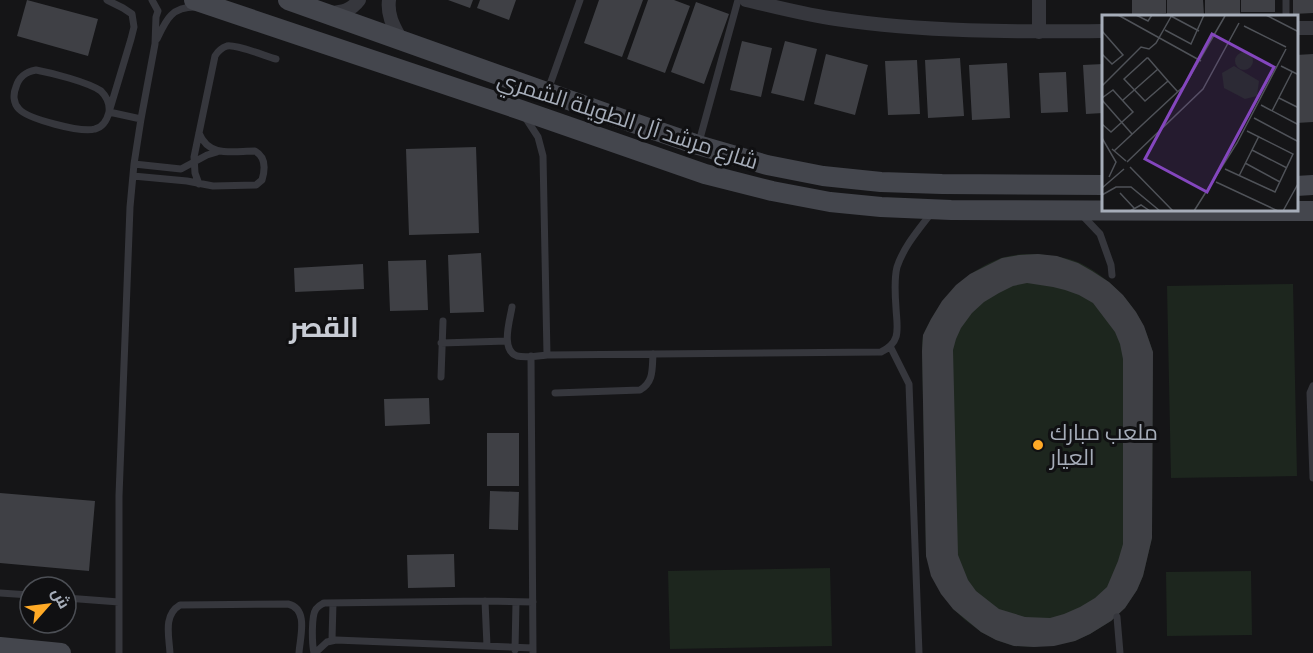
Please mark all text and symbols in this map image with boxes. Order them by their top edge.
inset map [1102,15,1298,212]
street label: شارع مرشد آل الطويلة الشمري [493,66,761,178]
district label: القصر [288,310,359,344]
place label: ملعب مبارك العيار [1048,419,1158,471]
marker: ملعب مبارك العيار [1031,438,1045,452]
north arrow [18,575,78,635]
text: ش [48,585,74,612]

